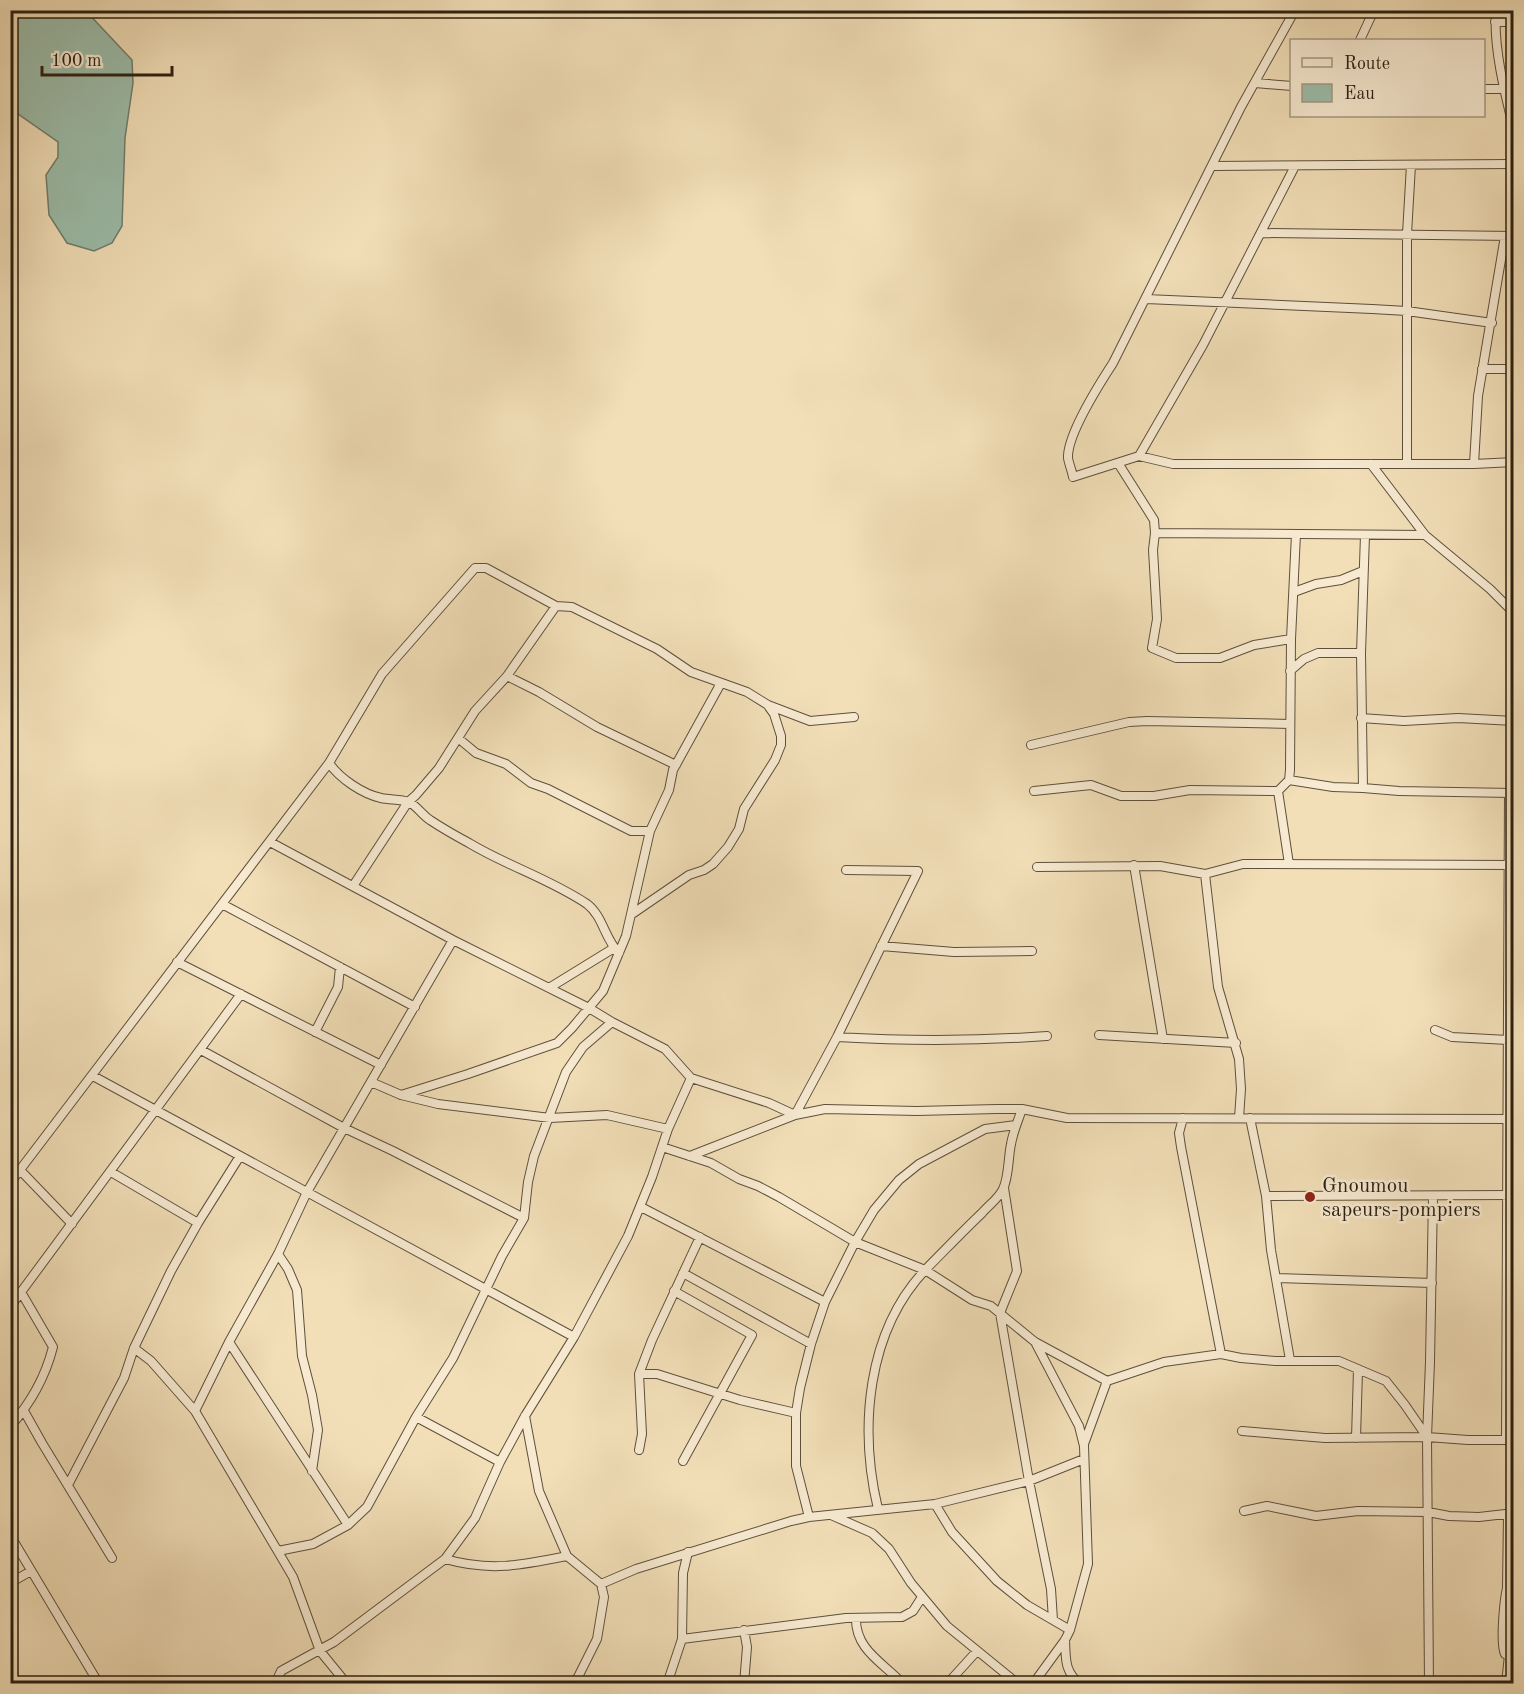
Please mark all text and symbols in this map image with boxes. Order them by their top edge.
scale bar [42,39,172,77]
legend [1290,39,1485,117]
text: 100 m [51,52,102,70]
text: Route [1344,55,1390,73]
text: Eau [1344,85,1375,103]
place label: Gnoumou sapeurs-pompiers [1322,1176,1481,1221]
marker: Gnoumou sapeurs-pompiers [1303,1190,1317,1204]

